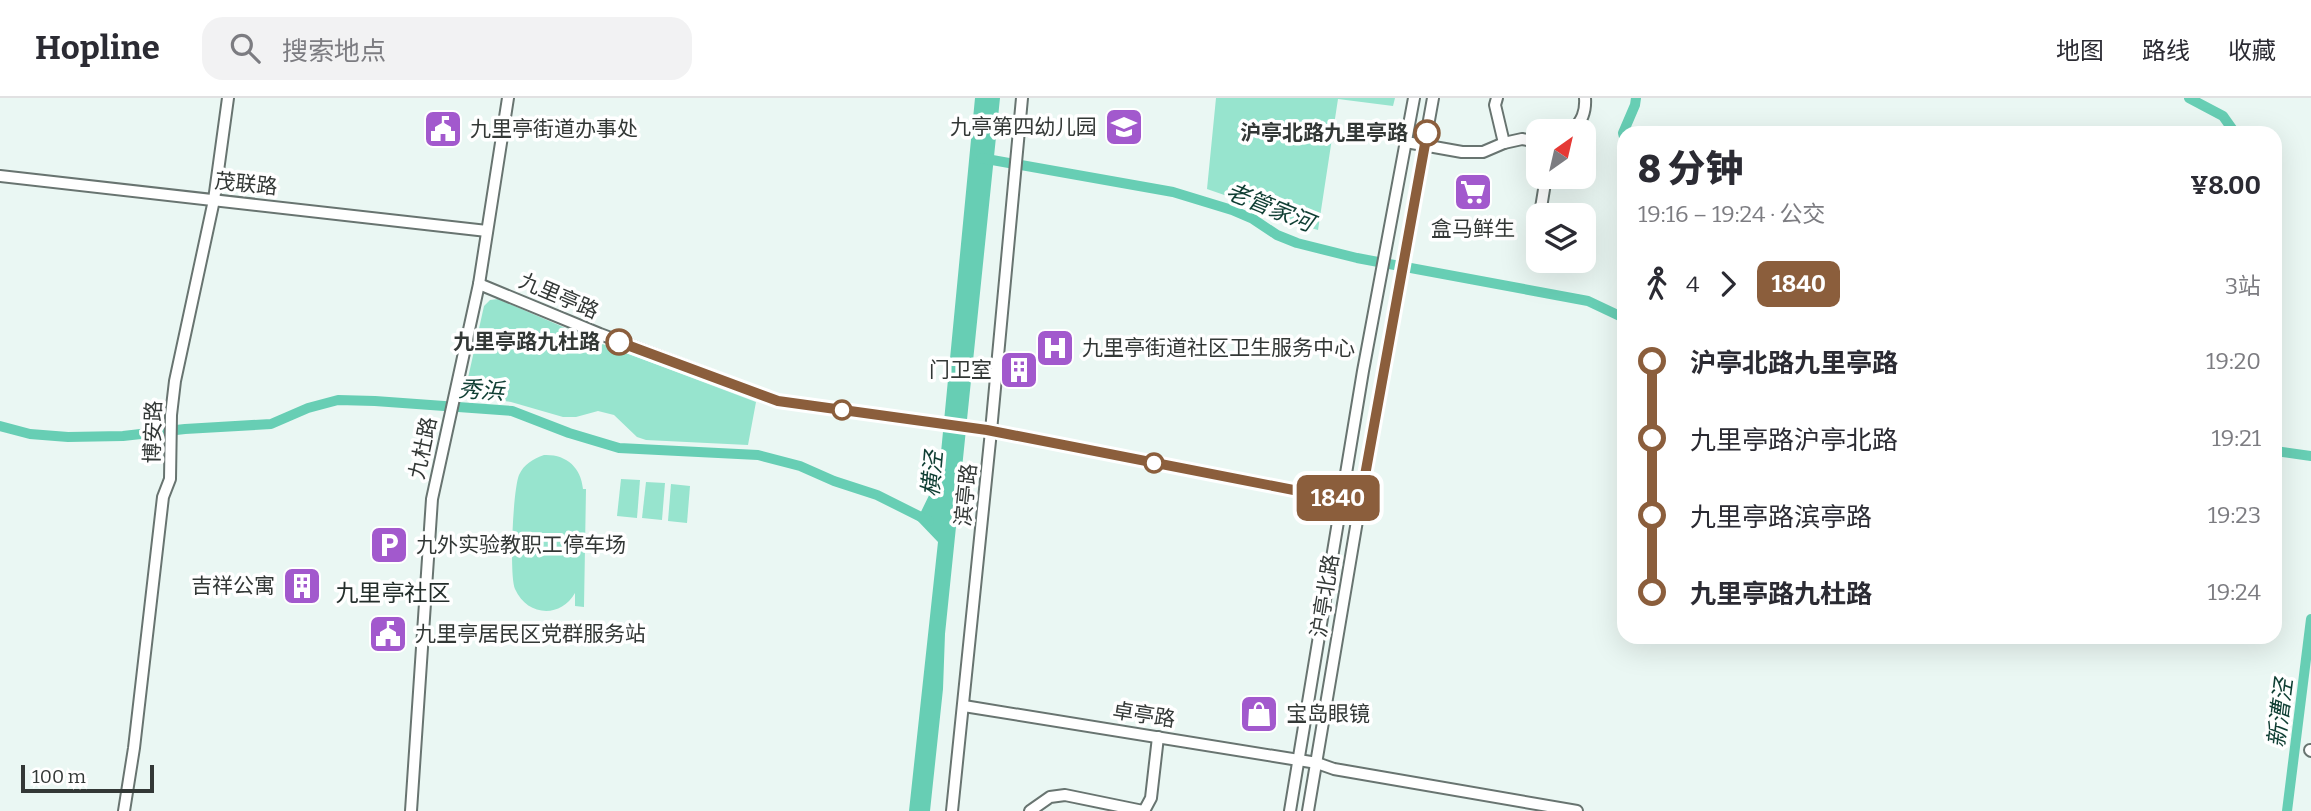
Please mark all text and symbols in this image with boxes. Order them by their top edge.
search box [202,17,692,80]
text: Hopline [35,28,160,68]
icon: search [226,29,264,67]
text: 搜索地点 [282,36,386,67]
text: 地图 [2056,37,2104,65]
text: 路线 [2142,37,2190,65]
text: 收藏 [2228,37,2276,65]
school or university icon: 九亭第四幼儿园 [1103,106,1145,148]
public building icon: 九里亭街道办事处 [422,108,464,150]
place label: 九亭第四幼儿园 [950,114,1097,140]
place label: 九里亭街道办事处 [470,116,638,142]
north arrow [1526,119,1596,189]
map controls [1526,119,1596,273]
place label: 沪亭北路九里亭路 [1240,120,1408,146]
marker: 沪亭北路九里亭路 [1414,120,1440,146]
text: 8 分钟 [1638,146,1743,192]
street label: 茂联路 [213,168,279,200]
text: ¥8.00 [2190,170,2261,201]
supermarket icon: 盒马鲜生 [1452,171,1494,213]
water label: 老管家河 [1222,177,1322,239]
text: 19:16 – 19:24 · 公交 [1638,200,1826,228]
button: layers [1526,203,1596,273]
place label: 盒马鲜生 [1431,216,1515,242]
icon: walk [1638,265,1676,303]
icon: forward [1709,265,1747,303]
street label: 九里亭路 [515,268,603,324]
text: 4 [1686,270,1699,298]
text: 1840 [1771,270,1826,298]
text: 3站 [2225,272,2261,300]
hospital icon: 九里亭街道社区卫生服务中心 [1034,327,1076,369]
place label: 九里亭路九杜路 [453,329,600,355]
marker: 九里亭路九杜路 [606,329,632,355]
place label: 九里亭街道社区卫生服务中心 [1082,335,1355,361]
text: 19:20 [2206,347,2261,375]
text: 沪亭北路九里亭路 [1690,348,1898,379]
building icon: 门卫室 [998,349,1040,391]
place label: 门卫室 [929,357,992,383]
water label: 秀浜 [457,374,507,406]
street label: 博安路 [139,400,167,464]
unlabelled marker [832,400,852,420]
street label: 九杜路 [404,414,442,482]
text: 19:21 [2211,424,2261,452]
text: 九里亭路沪亭北路 [1690,425,1898,456]
water label: 横泾 [916,448,948,498]
unlabelled marker [1144,453,1164,473]
street label: 滨亭路 [950,462,982,528]
line badge: 1840 [1289,475,1387,521]
text: 1840 [1311,484,1365,512]
text: 19:23 [2208,501,2261,529]
text: 九里亭路滨亭路 [1690,502,1872,533]
parking icon: 九外实验教职工停车场 [368,524,410,566]
place label: 九外实验教职工停车场 [416,532,626,558]
street label: 沪亭北路 [1306,552,1344,640]
building icon: 吉祥公寓 [281,565,323,607]
place label: 吉祥公寓 [191,573,275,599]
text: 19:24 [2207,578,2261,606]
district label: 九里亭社区 [336,579,451,607]
text: 九里亭路九杜路 [1690,579,1872,610]
public building icon: 九里亭居民区党群服务站 [367,613,409,655]
place label: 九里亭居民区党群服务站 [415,621,646,647]
water label: 新漕泾 [2262,675,2298,749]
shop icon: 宝岛眼镜 [1238,693,1280,735]
street label: 卓亭路 [1111,697,1177,733]
place label: 宝岛眼镜 [1286,701,1370,727]
scale bar [21,762,154,794]
text: 100 m [32,765,86,788]

